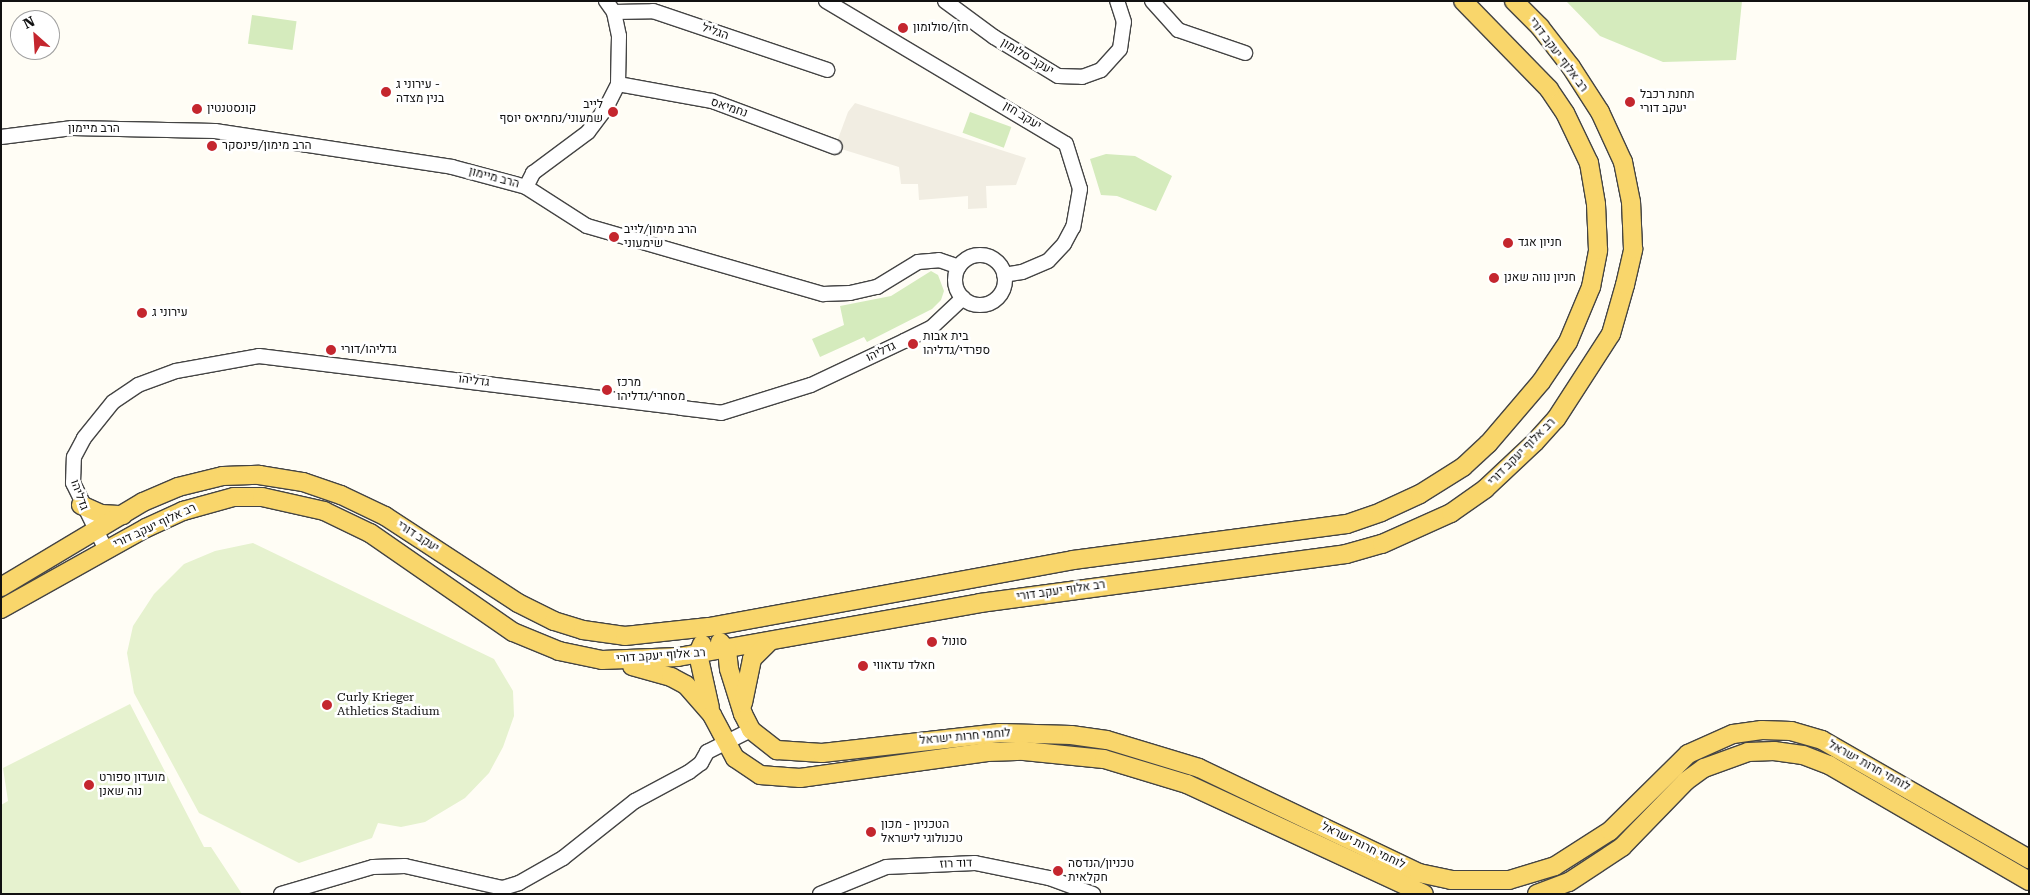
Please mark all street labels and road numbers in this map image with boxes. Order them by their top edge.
street label: רב אלוף יעקב דורי [1525,15,1591,95]
street label: הגליל [700,21,730,43]
street label: יעקב סלומון [998,36,1056,78]
street label: נחמיאס [709,95,749,121]
street label: יעקב חזן [1000,99,1044,133]
street label: הרב מיימון [68,122,120,136]
street label: הרב מיימון [467,164,521,192]
street label: גדליהו [864,339,898,365]
street label: גדליהו [458,372,490,390]
street label: רב אלוף יעקב דורי [1485,415,1559,489]
street label: גדליהו [67,478,91,512]
street label: רב אלוף יעקב דורי [111,501,199,551]
street label: יעקב דורי [395,518,441,556]
street label: רב אלוף יעקב דורי [1016,578,1106,604]
street label: רב אלוף יעקב דורי [616,646,706,666]
street label: לוחמי חרות ישראל [919,726,1011,748]
street label: לוחמי חרות ישראל [1826,738,1912,794]
street label: לוחמי חרות ישראל [1319,819,1407,873]
street label: דוד רוז [939,856,973,872]

